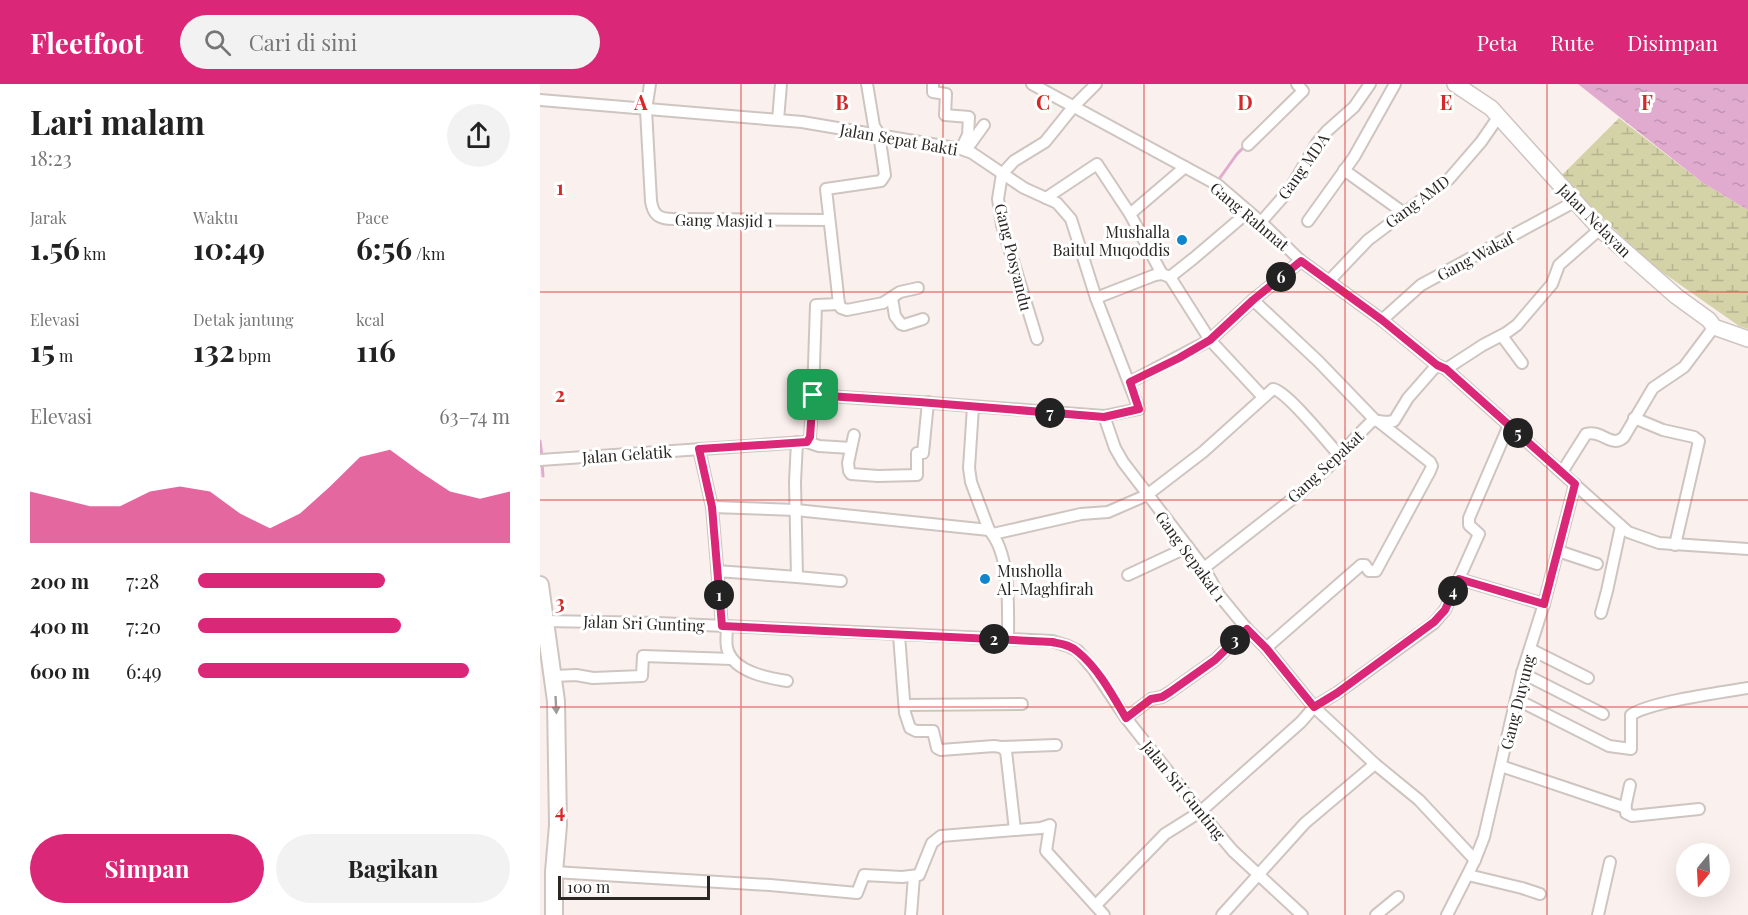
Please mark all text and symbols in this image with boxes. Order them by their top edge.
search box [180,15,600,69]
text: Fleetfoot [30,24,144,61]
icon: search [201,26,234,59]
text: Cari di sini [249,27,357,57]
text: Peta [1477,28,1517,56]
text: Rute [1550,28,1594,56]
text: Disimpan [1627,28,1718,56]
text: A [633,88,648,115]
text: B [835,88,849,115]
text: C [1036,88,1050,115]
text: D [1237,88,1253,115]
text: E [1440,88,1452,115]
text: F [1641,88,1653,115]
text: Lari malam [30,99,205,143]
button: share [447,104,510,167]
street label: Jalan Sepat Bakti [837,118,960,160]
street label: Gang MDA [1273,128,1334,203]
text: 18:23 [30,144,72,171]
street label: Gang AMD [1380,170,1454,232]
text: 1 [556,173,564,200]
street label: Gang Rahmat [1206,177,1294,255]
street label: Jalan Nelayan [1553,178,1637,262]
street label: Gang Posyandu [990,201,1038,313]
text: Jarak [30,207,67,228]
text: Waktu [193,207,238,228]
text: Pace [356,207,389,228]
street label: Gang Masjid 1 [675,209,773,231]
place label: Mushalla Baitul Muqoddis [1053,221,1170,260]
street label: Gang Wakaf [1433,226,1518,285]
text: 1.56 [30,228,80,268]
text: 10:49 [193,228,265,268]
text: 6:56 [356,228,412,268]
marker: Mushalla Baitul Muqoddis [1175,233,1189,247]
text: km [80,243,106,264]
text: /km [412,243,445,264]
pin: 6 [1266,262,1296,292]
text: 6 [1277,266,1285,287]
text: Elevasi [30,309,80,330]
text: Detak jantung [193,309,293,330]
text: kcal [356,309,385,330]
text: 15 [30,330,55,370]
text: 132 [193,330,235,370]
text: 116 [356,330,396,370]
text: m [55,345,73,366]
text: bpm [235,345,271,366]
pin [787,369,838,420]
icon: arrive [796,378,829,411]
text: 2 [555,380,565,407]
pin: 7 [1035,398,1065,428]
text: Elevasi [30,402,92,429]
text: 63–74 m [439,402,510,429]
text: 7 [1046,402,1054,423]
pin: 5 [1503,418,1533,448]
text: 5 [1514,422,1522,443]
street label: Gang Sepakat [1282,425,1368,507]
street label: Jalan Gelatik [580,440,673,468]
street label: Gang Sepakat 1 [1151,507,1231,605]
place label: Musholla Al-Maghfirah [996,560,1094,599]
text: 200 m [30,567,89,594]
text: 7:28 [126,567,159,594]
marker: Musholla Al-Maghfirah [978,572,992,586]
pin: 4 [1438,576,1468,606]
pin: 1 [704,580,734,610]
text: 4 [1449,580,1457,601]
text: 1 [716,584,722,605]
text: 3 [555,588,565,615]
street label: Jalan Sri Gunting [582,610,706,636]
text: 400 m [30,612,89,639]
text: 7:20 [126,612,161,639]
pin: 2 [979,624,1009,654]
pin: 3 [1220,625,1250,655]
text: 2 [990,628,998,649]
text: 3 [1231,629,1239,650]
street label: Gang Duyung [1495,652,1539,752]
text: 600 m [30,657,90,684]
text: 6:49 [126,657,162,684]
one-way arrow [552,695,561,714]
street label: Jalan Sri Gunting [1137,735,1231,844]
text: 4 [555,796,565,823]
button: Simpan [30,834,264,903]
button: Bagikan [276,834,510,903]
north arrow [1676,843,1730,897]
map controls [1676,843,1730,897]
scale bar [558,873,710,900]
text: 100 m [567,876,610,897]

